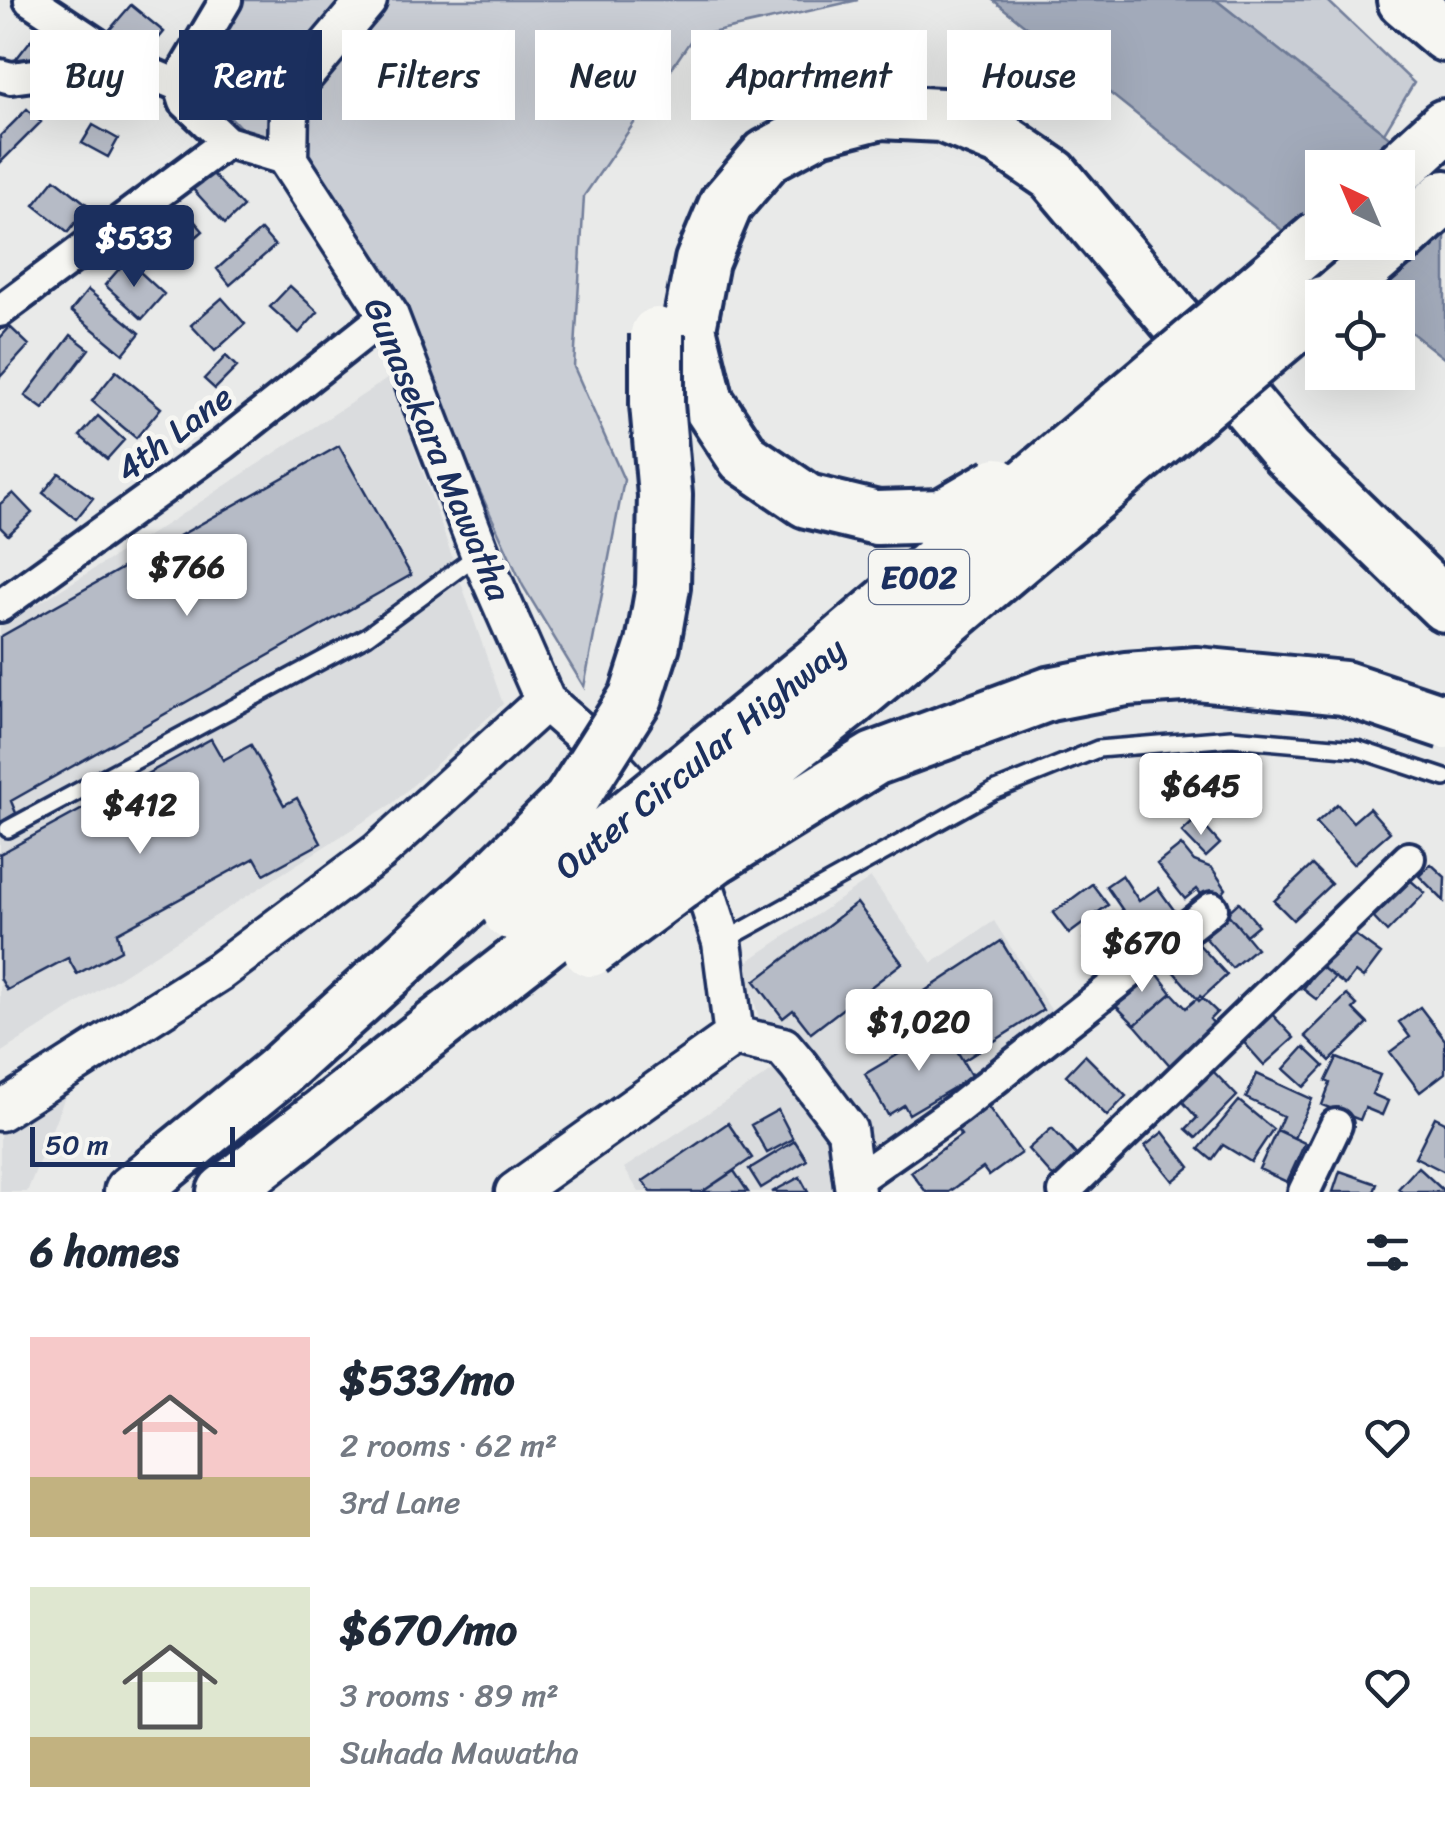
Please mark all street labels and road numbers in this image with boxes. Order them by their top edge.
street label: Gunasekara Mawatha [346,287,530,611]
street label: 4th Lane [101,368,247,498]
road number: E002 [869,550,969,604]
street label: Outer Circular Highway [540,620,861,896]

